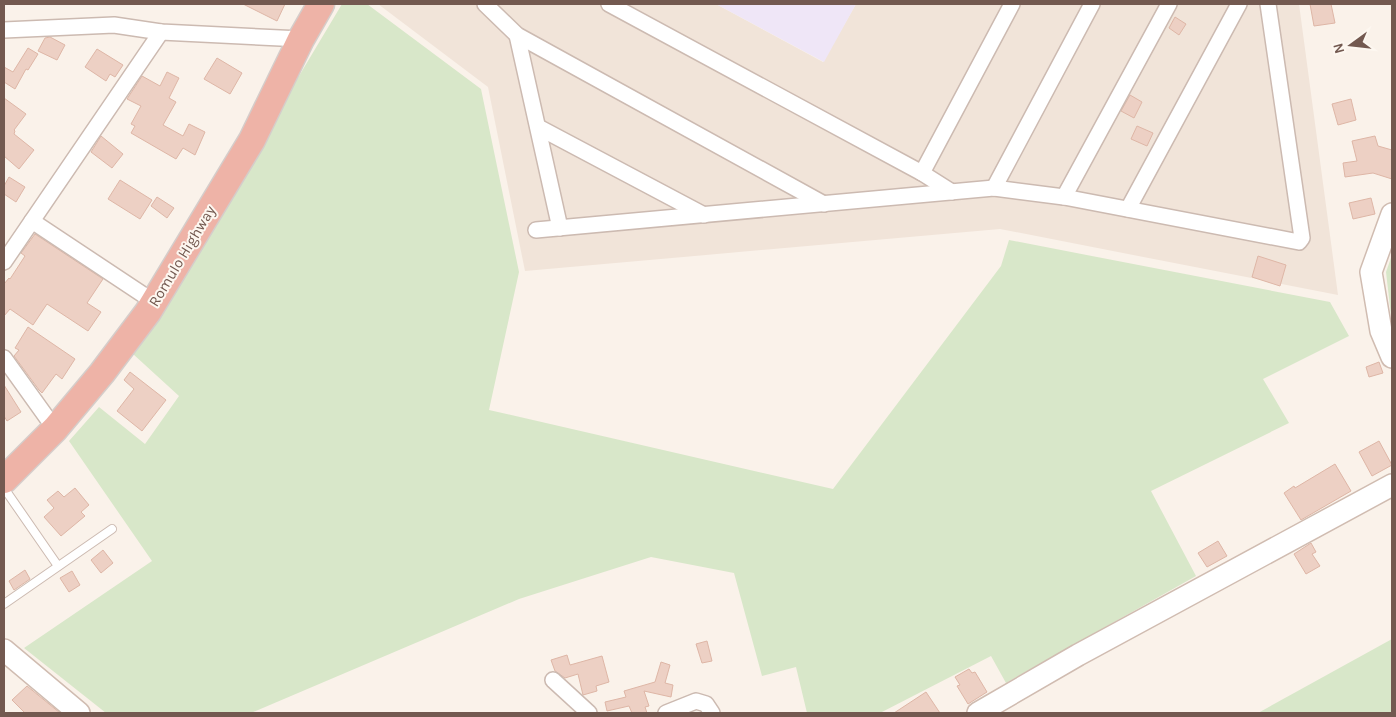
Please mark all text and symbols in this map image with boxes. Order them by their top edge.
north arrow [1326,20,1376,70]
text: N [1329,41,1348,55]
street label: Romulo Highway [145,202,219,310]

